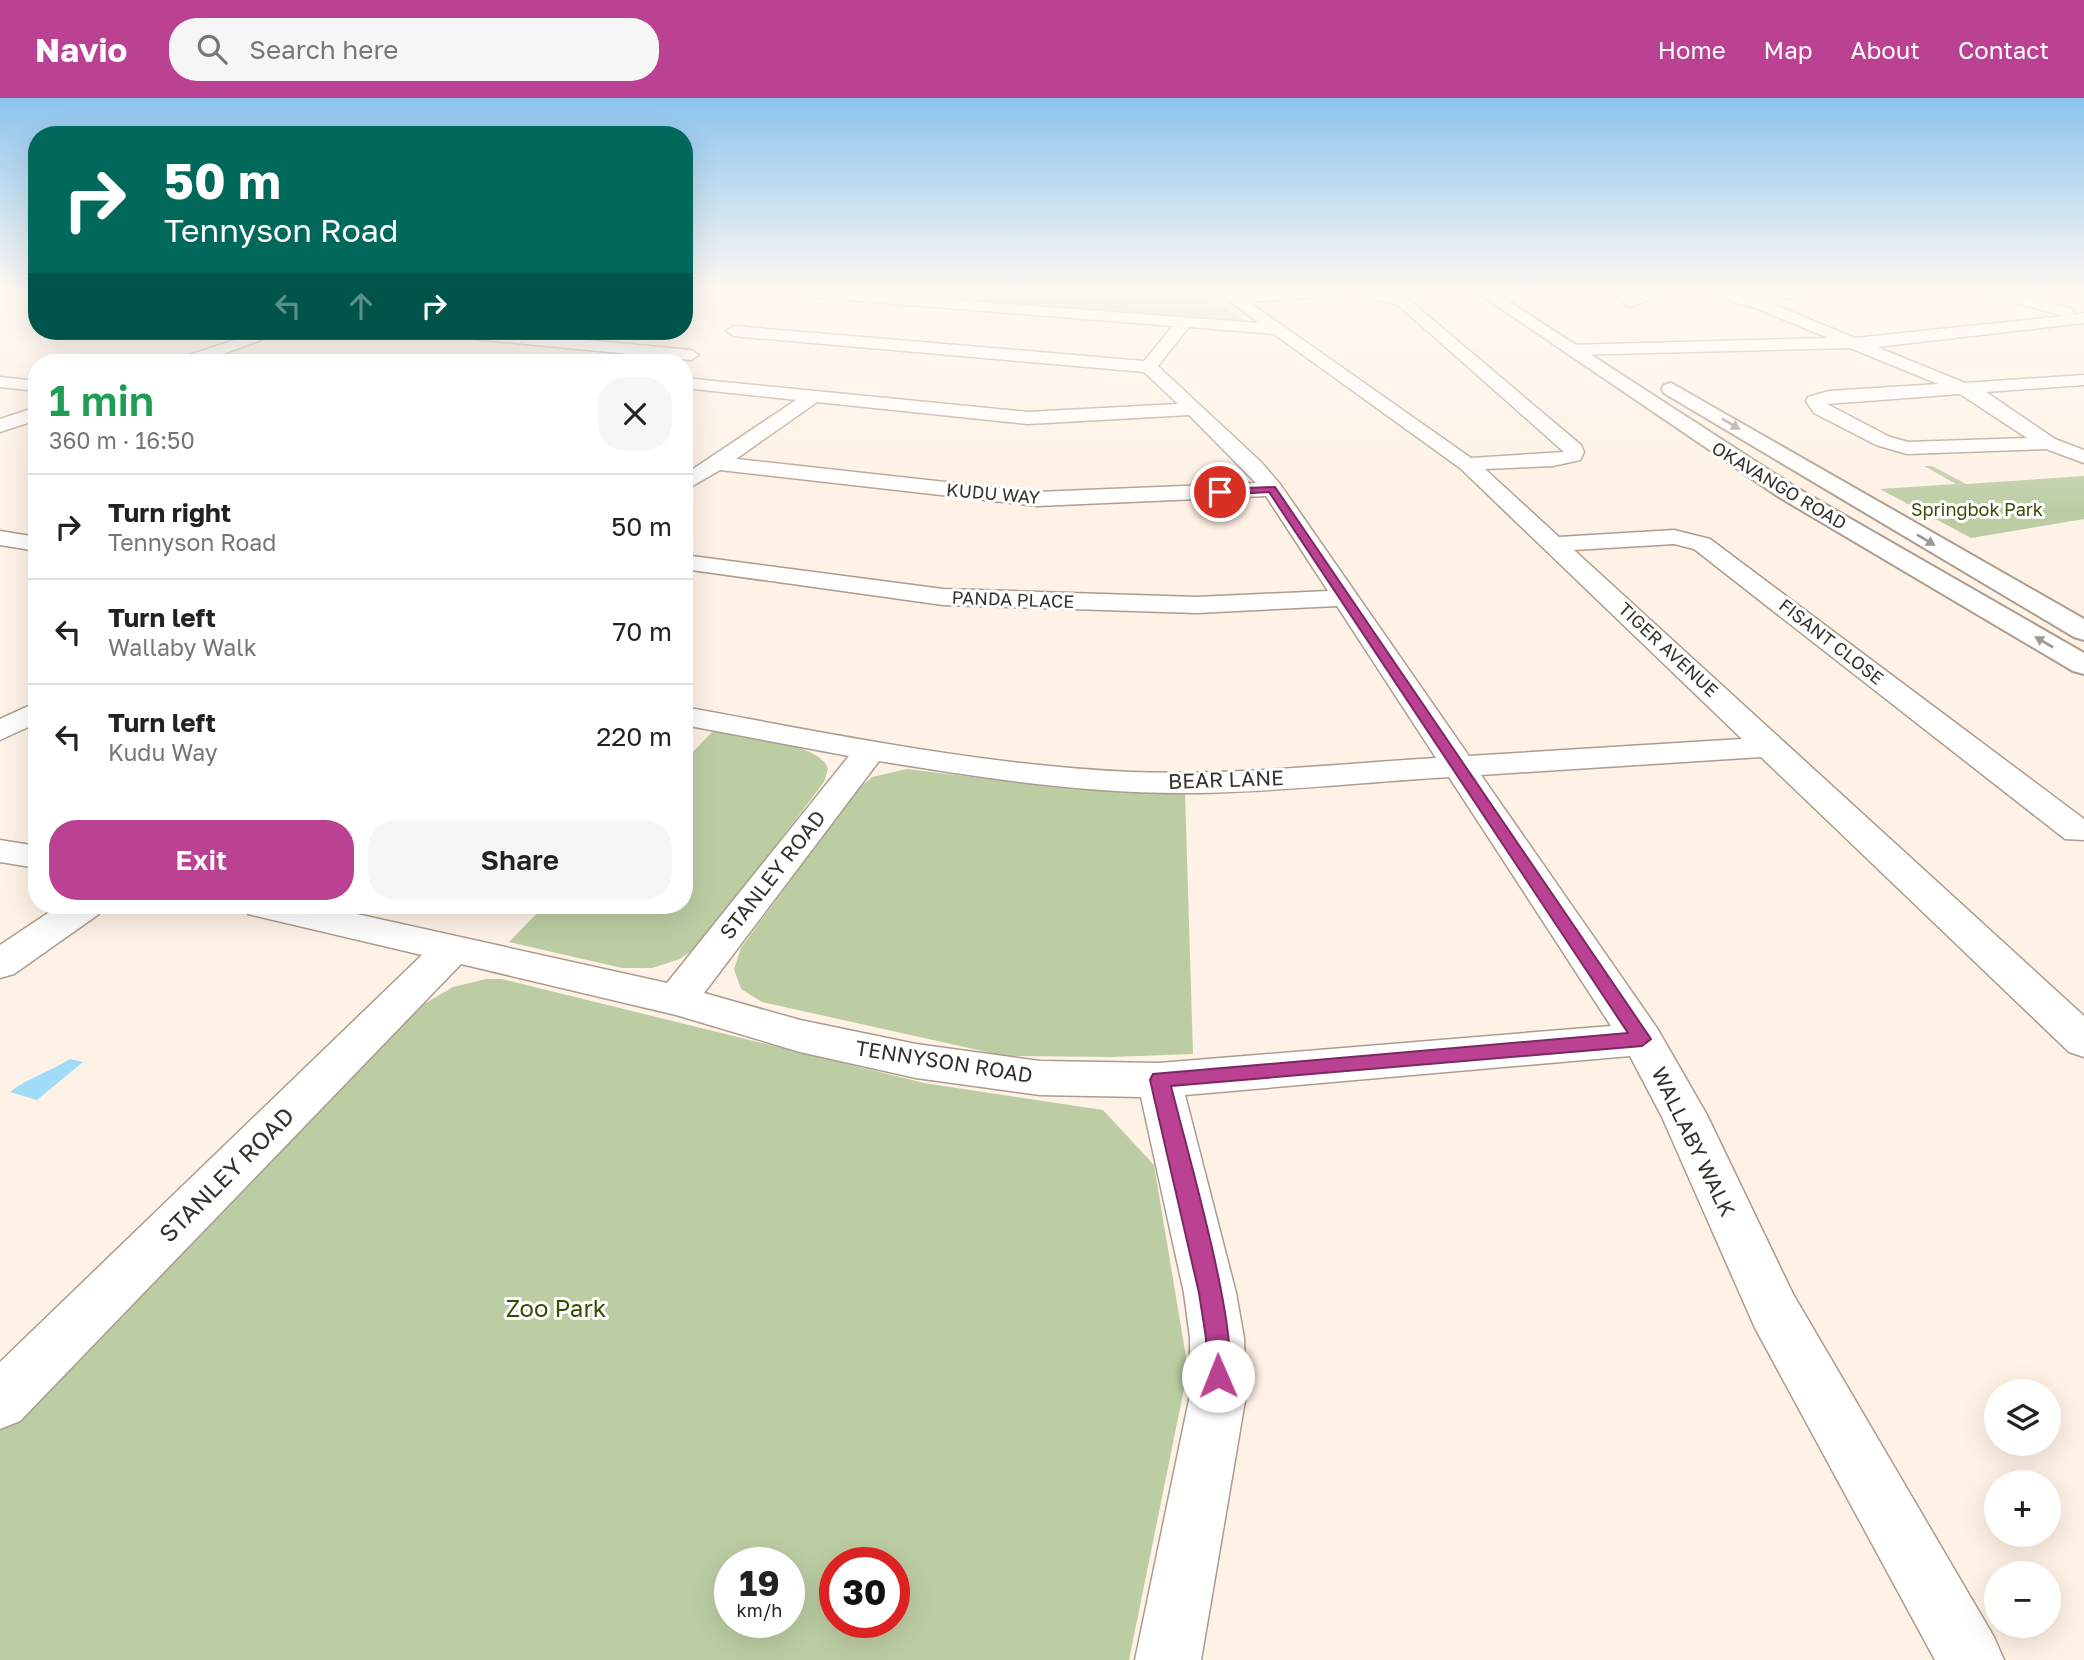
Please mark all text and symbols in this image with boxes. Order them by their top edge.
search box [169,18,659,81]
text: Navio [35,30,127,69]
icon: search [193,30,231,68]
text: Search here [249,34,398,65]
text: Home [1658,35,1726,64]
text: Map [1764,35,1813,64]
text: About [1851,35,1920,64]
text: Contact [1958,35,2049,64]
text: 50 m [164,151,281,210]
icon: right [49,154,140,245]
text: Tennyson Road [164,211,398,249]
icon: left [269,287,307,325]
icon: ahead [342,287,380,325]
icon: right [415,287,453,325]
text: 1 min [49,375,154,425]
button: close [598,377,672,451]
one-way arrow [1721,418,1740,430]
text: 360 m · 16:50 [49,426,195,454]
street label: OKAVANGO ROAD [1708,436,1851,534]
pin [1190,462,1250,522]
icon: arrive [1201,473,1239,511]
street label: KUDU WAY [945,478,1041,508]
text: Turn right [108,497,231,528]
park label: Springbok Park [1911,498,2043,520]
icon: right [49,508,87,546]
text: 50 m [611,511,672,542]
text: Tennyson Road [108,528,276,556]
one-way arrow [1917,534,1936,546]
street label: PANDA PLACE [951,586,1075,612]
street label: FISANT CLOSE [1775,594,1888,689]
street label: TIGER AVENUE [1614,597,1723,701]
text: Turn left [108,602,216,633]
icon: left [49,613,87,651]
text: 70 m [613,616,672,647]
text: Wallaby Walk [108,633,257,661]
one-way arrow [2034,636,2054,648]
text: Turn left [108,707,216,738]
icon: left [49,718,87,756]
text: 220 m [596,721,672,752]
text: Kudu Way [108,738,218,766]
street label: BEAR LANE [1168,764,1284,794]
street label: STANLEY ROAD [714,805,831,944]
button: Exit [49,820,354,900]
button: Share [368,820,672,900]
street label: TENNYSON ROAD [854,1034,1035,1088]
street label: WALLABY WALK [1646,1063,1741,1220]
street label: STANLEY ROAD [152,1100,299,1247]
park label: Zoo Park [506,1293,606,1322]
position arrow [1181,1339,1255,1413]
map controls [1984,1379,2061,1638]
button: layers [1984,1379,2061,1456]
button: + [1984,1470,2061,1547]
speed limit sign: 30 [819,1547,910,1638]
button: − [1984,1561,2061,1638]
text: 19 [739,1562,780,1604]
text: km/h [737,1599,782,1621]

